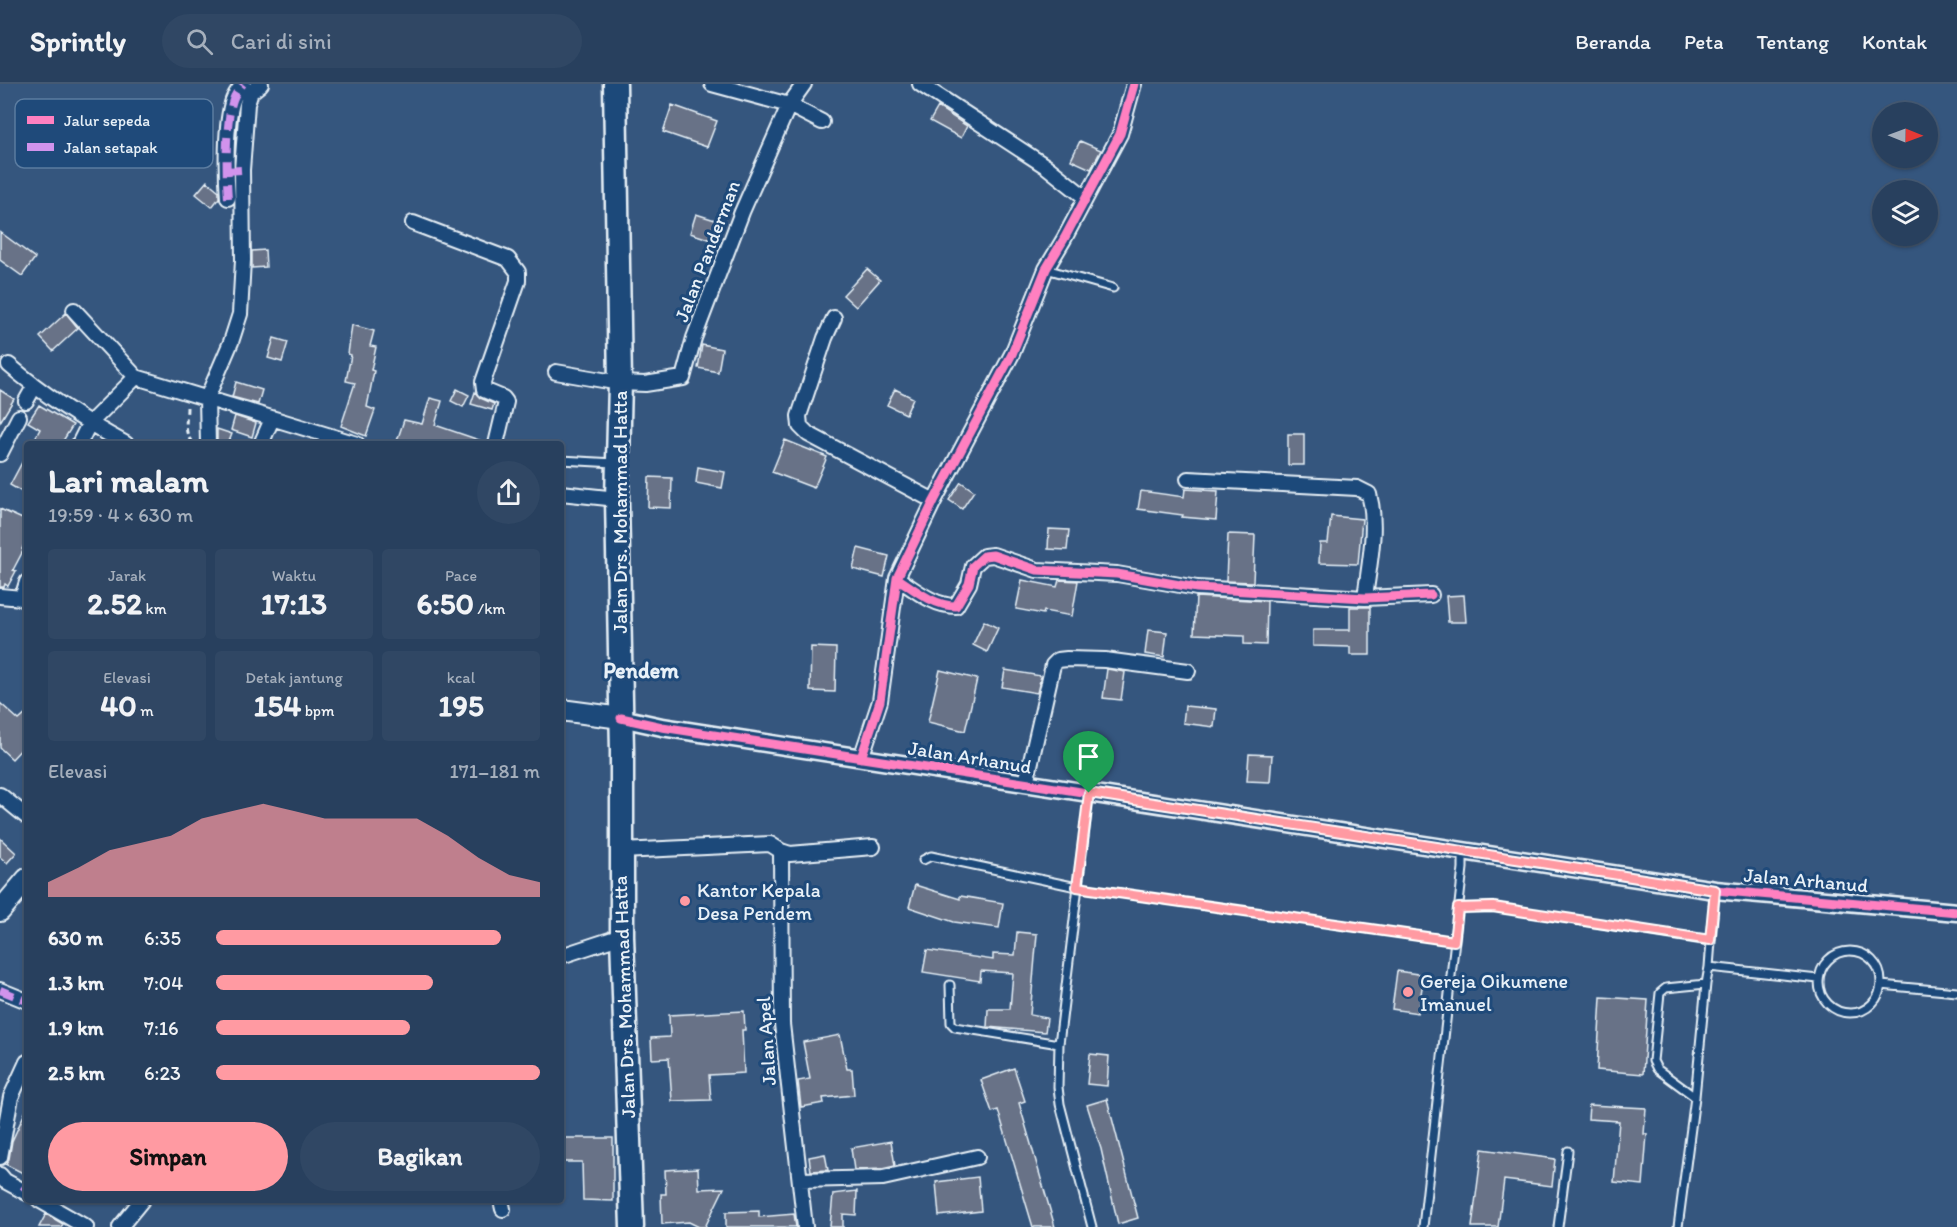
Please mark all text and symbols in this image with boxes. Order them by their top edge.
search box [162,14,582,68]
text: Sprintly [30,24,126,58]
icon: search [183,25,216,58]
text: Cari di sini [231,28,332,55]
text: Beranda [1575,29,1651,54]
text: Peta [1684,29,1724,54]
text: Tentang [1757,29,1829,54]
text: Kontak [1862,29,1927,54]
legend [15,99,213,168]
north arrow [1872,102,1938,168]
map controls [1872,102,1938,246]
text: Jalur sepeda [64,111,150,130]
text: Jalan setapak [64,138,158,157]
street label: Jalan Panderman [669,177,745,325]
button: layers [1872,180,1938,246]
street label: Jalan Drs. Mohammad Hatta [608,390,632,633]
text: Lari malam [48,461,209,500]
button: share [477,461,540,524]
text: 19:59 · 4 × 630 m [48,503,193,527]
text: Jarak [108,566,146,585]
text: Waktu [272,566,316,585]
text: Pace [445,566,477,585]
text: 2.52 [87,585,142,622]
text: 17:13 [261,585,327,622]
text: 6:50 [417,585,474,622]
text: km [142,599,167,618]
text: /km [474,599,505,618]
district label: Pendem [603,657,679,684]
text: Elevasi [103,668,151,687]
text: Detak jantung [245,668,343,687]
text: kcal [447,668,475,687]
text: 40 [100,687,137,724]
text: 154 [254,687,301,724]
text: 195 [438,687,484,724]
text: m [137,701,154,720]
text: bpm [301,701,334,720]
pin [1063,731,1114,793]
street label: Jalan Arhanud [906,735,1034,779]
icon: arrive [1072,740,1105,773]
text: Elevasi [48,759,107,783]
text: 171–181 m [450,759,540,783]
street label: Jalan Arhanud [1743,863,1869,897]
street label: Jalan Drs. Mohammad Hatta [608,875,640,1119]
place label: Kantor Kepala Desa Pendem [697,878,821,925]
marker: Kantor Kepala Desa Pendem [678,894,692,908]
text: 630 m [48,926,103,950]
text: 6:35 [144,926,181,950]
place label: Gereja Oikumene Imanuel [1420,969,1568,1016]
text: 1.3 km [48,971,104,995]
text: 7:04 [144,971,183,995]
marker: Gereja Oikumene Imanuel [1401,985,1415,999]
street label: Jalan Apel [751,995,781,1086]
text: 1.9 km [48,1016,104,1040]
text: 7:16 [144,1016,179,1040]
text: 2.5 km [48,1061,105,1085]
text: 6:23 [144,1061,181,1085]
button: Simpan [48,1122,288,1191]
button: Bagikan [300,1122,540,1191]

